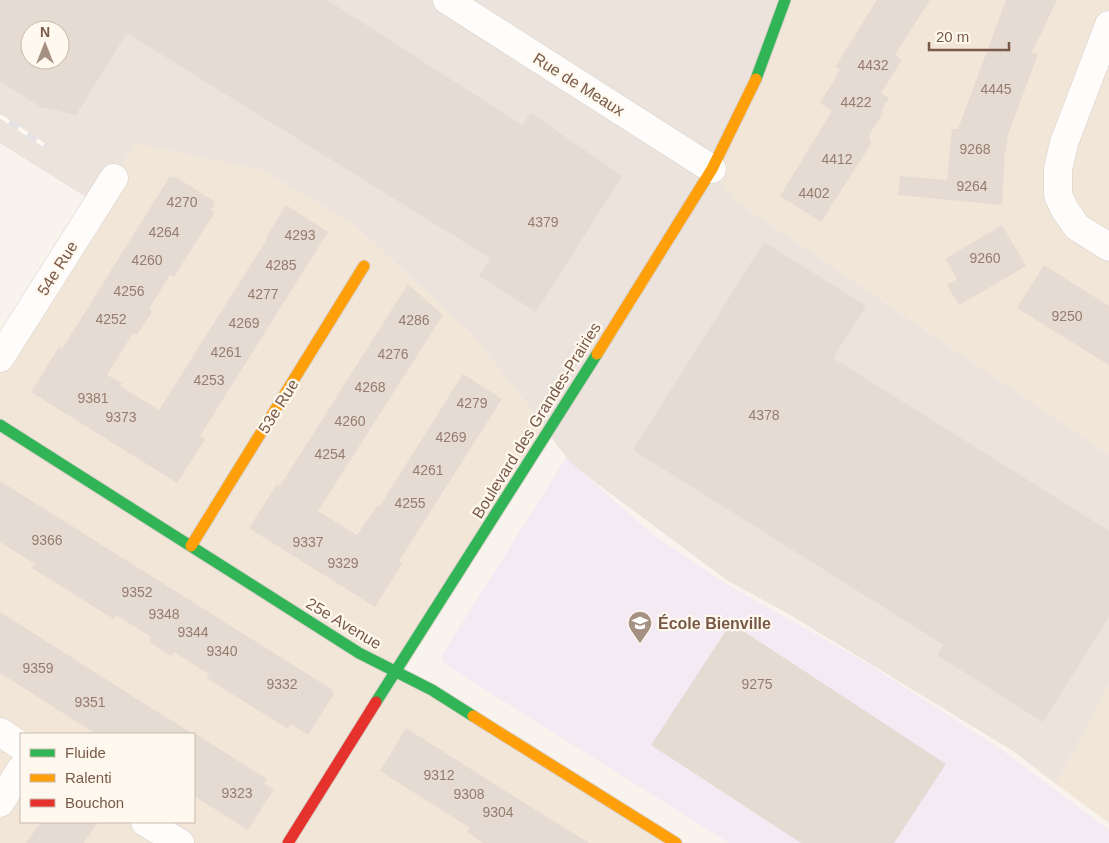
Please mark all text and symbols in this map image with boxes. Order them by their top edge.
north arrow [20,20,70,70]
scale bar [929,20,1009,52]
text: N [40,24,50,40]
text: 20 m [936,28,969,45]
street label: Rue de Meaux [530,50,627,119]
house number: 4432 [857,57,889,73]
house number: 4445 [980,81,1012,97]
house number: 4422 [840,94,872,110]
house number: 9268 [959,141,991,157]
house number: 4412 [821,151,853,167]
house number: 9264 [956,178,988,194]
house number: 4402 [798,185,830,201]
house number: 4270 [166,194,198,210]
house number: 4379 [527,214,559,230]
house number: 4264 [148,224,180,240]
house number: 4293 [284,227,316,243]
street label: 54e Rue [34,238,81,298]
house number: 9260 [969,250,1001,266]
house number: 4260 [131,252,163,268]
house number: 4285 [265,257,297,273]
house number: 4256 [113,283,145,299]
house number: 4277 [247,286,279,302]
house number: 9250 [1051,308,1083,324]
house number: 4252 [95,311,127,327]
house number: 4286 [398,312,430,328]
house number: 4269 [228,315,260,331]
street label: Boulevard des Grandes-Prairies [469,319,604,521]
house number: 4261 [210,344,242,360]
house number: 4276 [377,346,409,362]
house number: 4253 [193,372,225,388]
street label: 53e Rue [255,376,302,436]
house number: 4268 [354,379,386,395]
house number: 9381 [77,390,109,406]
house number: 4279 [456,395,488,411]
house number: 4378 [748,407,780,423]
house number: 9373 [105,409,137,425]
house number: 4260 [334,413,366,429]
house number: 4269 [435,429,467,445]
house number: 4254 [314,446,346,462]
house number: 4261 [412,462,444,478]
house number: 4255 [394,495,426,511]
house number: 9366 [31,532,63,548]
house number: 9337 [292,534,324,550]
house number: 9329 [327,555,359,571]
house number: 9352 [121,584,153,600]
street label: 25e Avenue [303,594,384,652]
house number: 9348 [148,606,180,622]
school or university icon: École Bienville [627,610,653,644]
place label: École Bienville [658,614,771,632]
house number: 9344 [177,624,209,640]
house number: 9340 [206,643,238,659]
house number: 9359 [22,660,54,676]
house number: 9332 [266,676,298,692]
house number: 9275 [741,676,773,692]
house number: 9351 [74,694,106,710]
legend [20,733,195,823]
text: Fluide [65,744,106,761]
house number: 9312 [423,767,455,783]
text: Ralenti [65,769,112,786]
house number: 9323 [221,785,253,801]
house number: 9308 [453,786,485,802]
text: Bouchon [65,794,124,811]
house number: 9304 [482,804,514,820]

